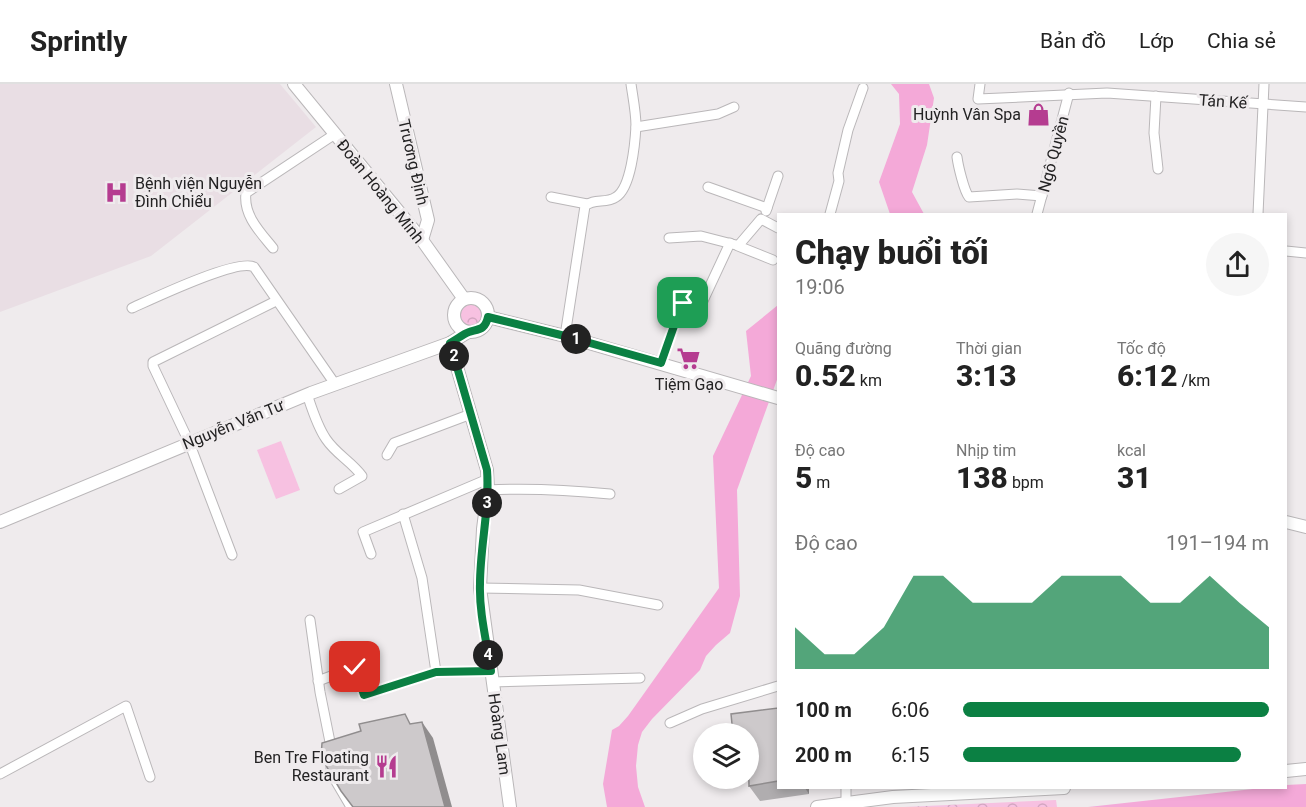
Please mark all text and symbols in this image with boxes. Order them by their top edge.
text: Sprintly [30,25,127,58]
text: Bản đồ [1040,29,1106,53]
text: Lớp [1139,29,1174,53]
text: Chia sẻ [1207,29,1276,53]
street label: Tán Kế [1198,90,1249,113]
shop icon: Huỳnh Vân Spa [1026,101,1052,127]
place label: Huỳnh Vân Spa [913,105,1021,124]
street label: Ngô Quyền [1034,114,1073,194]
street label: Trương Định [394,117,433,207]
street label: Đoàn Hoàng Minh [333,136,428,247]
place label: Bệnh viện Nguyễn Đình Chiểu [135,174,262,211]
hospital icon: Bệnh viện Nguyễn Đình Chiểu [104,179,130,205]
text: Chạy buổi tối [795,233,989,272]
button: share [1206,233,1269,296]
text: 19:06 [795,275,845,299]
pin [657,277,708,328]
icon: arrive [666,286,699,319]
pin: 1 [561,324,591,354]
text: 1 [571,329,581,348]
text: Quãng đường [795,339,892,358]
text: Thời gian [956,339,1022,358]
text: Tốc độ [1117,339,1166,358]
pin: 2 [439,341,469,371]
text: 2 [449,346,459,365]
supermarket icon: Tiệm Gạo [676,346,702,372]
text: 0.52 [795,358,856,393]
text: 3:13 [956,358,1017,393]
text: 6:12 [1117,358,1178,393]
text: km [856,371,882,390]
text: /km [1178,371,1210,390]
place label: Tiệm Gạo [655,375,723,394]
street label: Nguyễn Văn Tư [180,395,288,453]
text: Độ cao [795,441,845,460]
text: Nhịp tim [956,441,1016,460]
text: kcal [1117,441,1146,460]
text: 5 [795,460,812,495]
text: 138 [956,460,1008,495]
text: 31 [1117,460,1152,495]
text: m [812,473,830,492]
text: bpm [1008,473,1044,492]
pin: 3 [472,488,502,518]
text: 3 [482,493,492,512]
text: Độ cao [795,531,858,555]
text: 191–194 m [1166,531,1269,555]
pin: 4 [473,640,503,670]
pin [329,641,380,692]
text: 4 [483,645,493,664]
icon: check [338,650,371,683]
street label: Hoàng Lam [484,692,515,776]
text: 100 m [795,698,852,722]
text: 6:06 [891,698,930,722]
map controls [693,723,759,789]
button: layers [693,723,759,789]
text: 200 m [795,743,852,767]
text: 6:15 [891,743,930,767]
place label: Ben Tre Floating Restaurant [254,748,369,785]
restaurant icon: Ben Tre Floating Restaurant [374,753,400,779]

